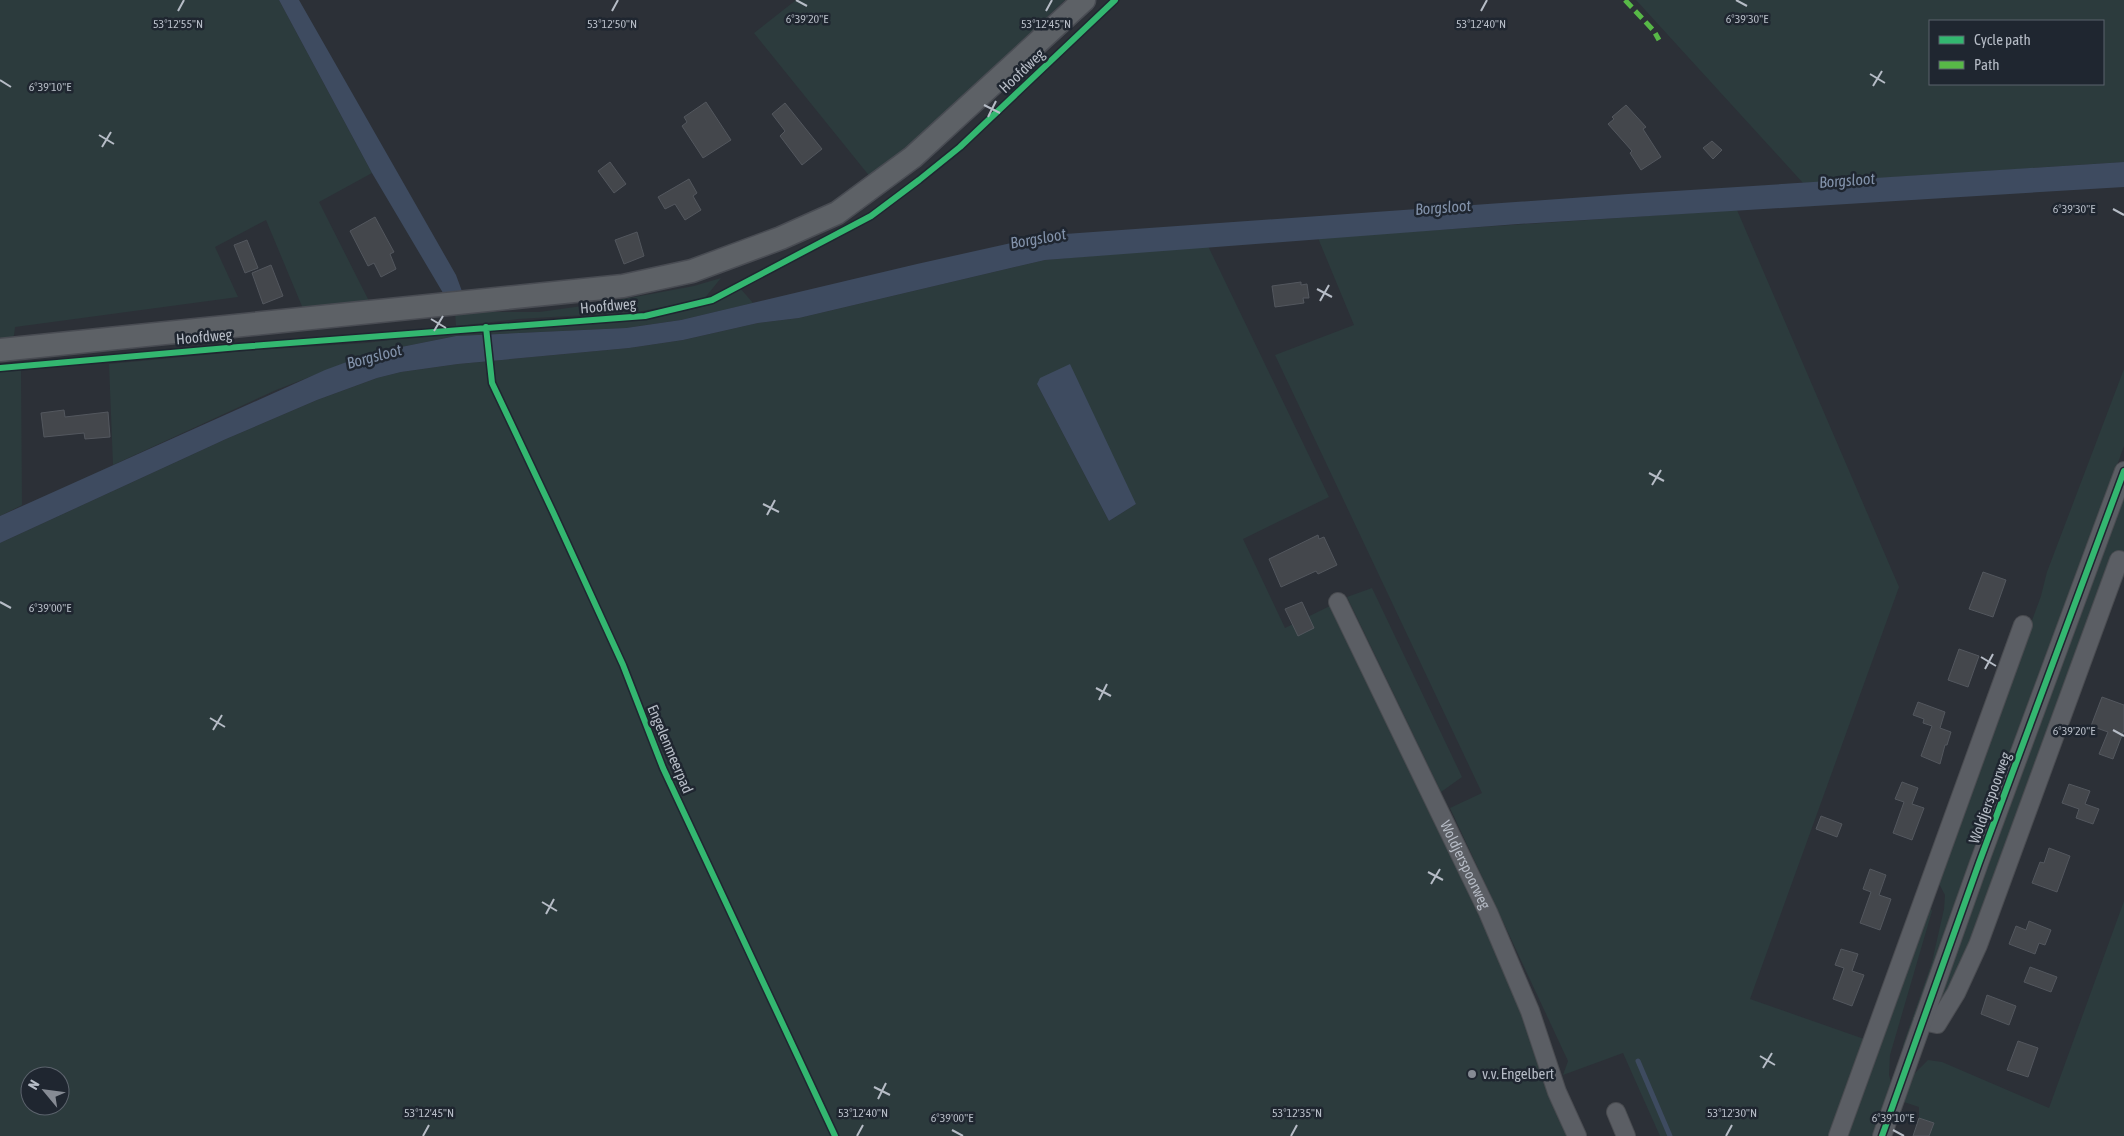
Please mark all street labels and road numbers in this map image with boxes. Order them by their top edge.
street label: Hoofdweg [996,45,1048,96]
street label: Hoofdweg [579,295,637,316]
street label: Hoofdweg [175,326,233,347]
street label: Engelenmeerpad [644,702,697,796]
street label: Woldjerspoorweg [1965,749,2014,846]
street label: Woldjerspoorweg [1437,818,1494,912]

